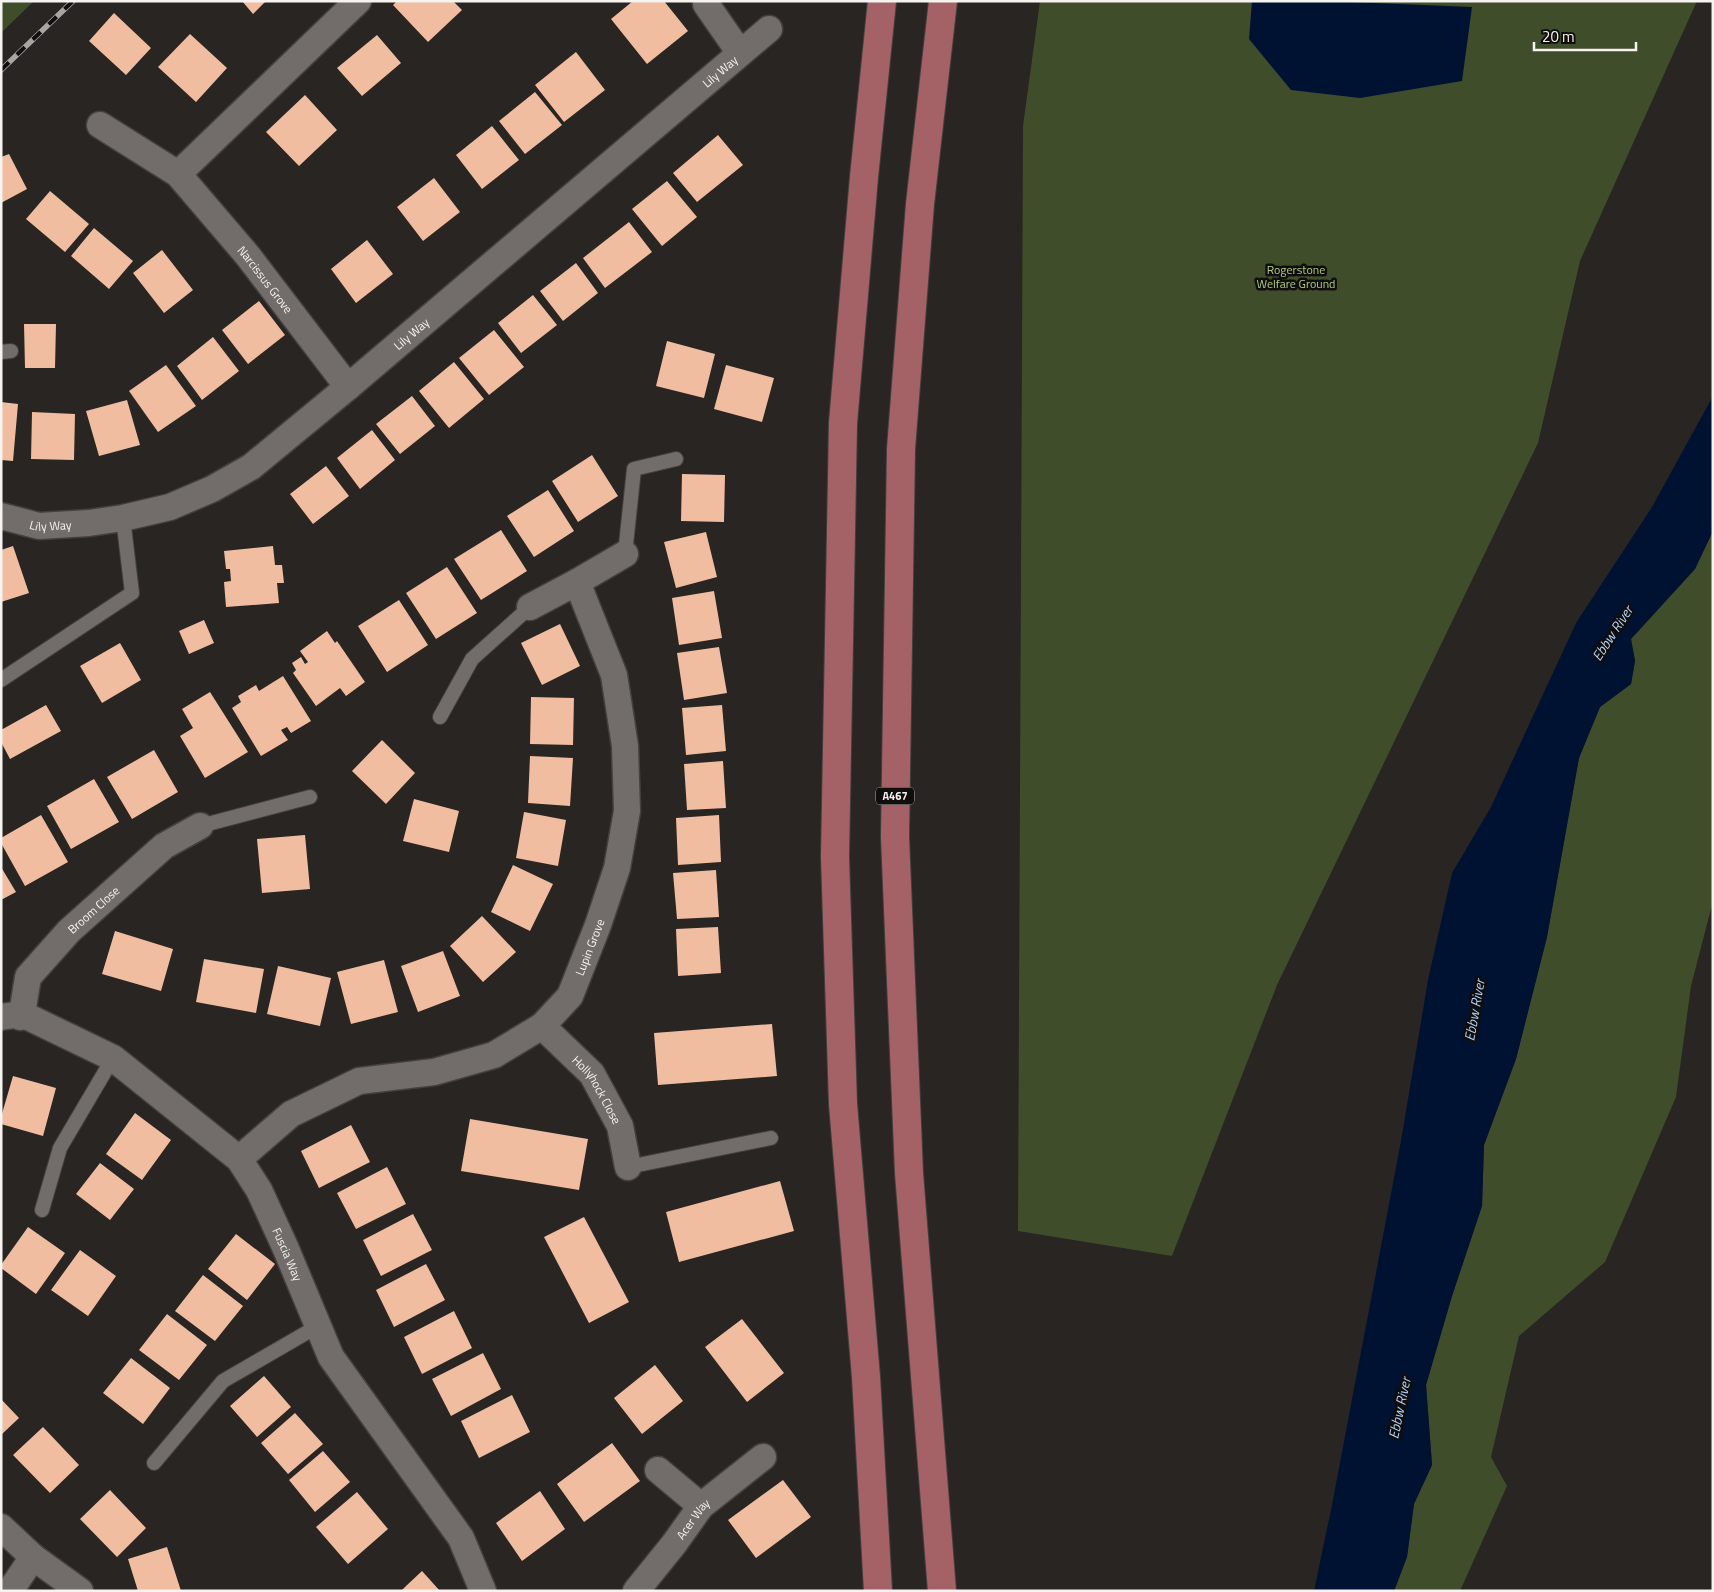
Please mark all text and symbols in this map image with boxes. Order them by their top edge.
scale bar [1534,20,1636,52]
text: 20 m [1542,25,1575,48]
street label: Lily Way [698,50,742,92]
street label: Narcissus Grove [233,241,298,317]
park label: Rogerstone Welfare Ground [1257,260,1335,293]
street label: Lily Way [389,312,433,354]
street label: Lily Way [28,514,72,536]
water label: Ebbw River [1586,600,1639,665]
road number: A467 [876,788,914,804]
street label: Broom Close [63,881,123,938]
street label: Lupin Grove [570,916,609,978]
water label: Ebbw River [1458,976,1490,1042]
street label: Hollyhock Close [568,1050,627,1127]
street label: Fuscia Way [268,1224,308,1284]
water label: Ebbw River [1382,1374,1416,1441]
street label: Acer Way [671,1493,714,1543]

